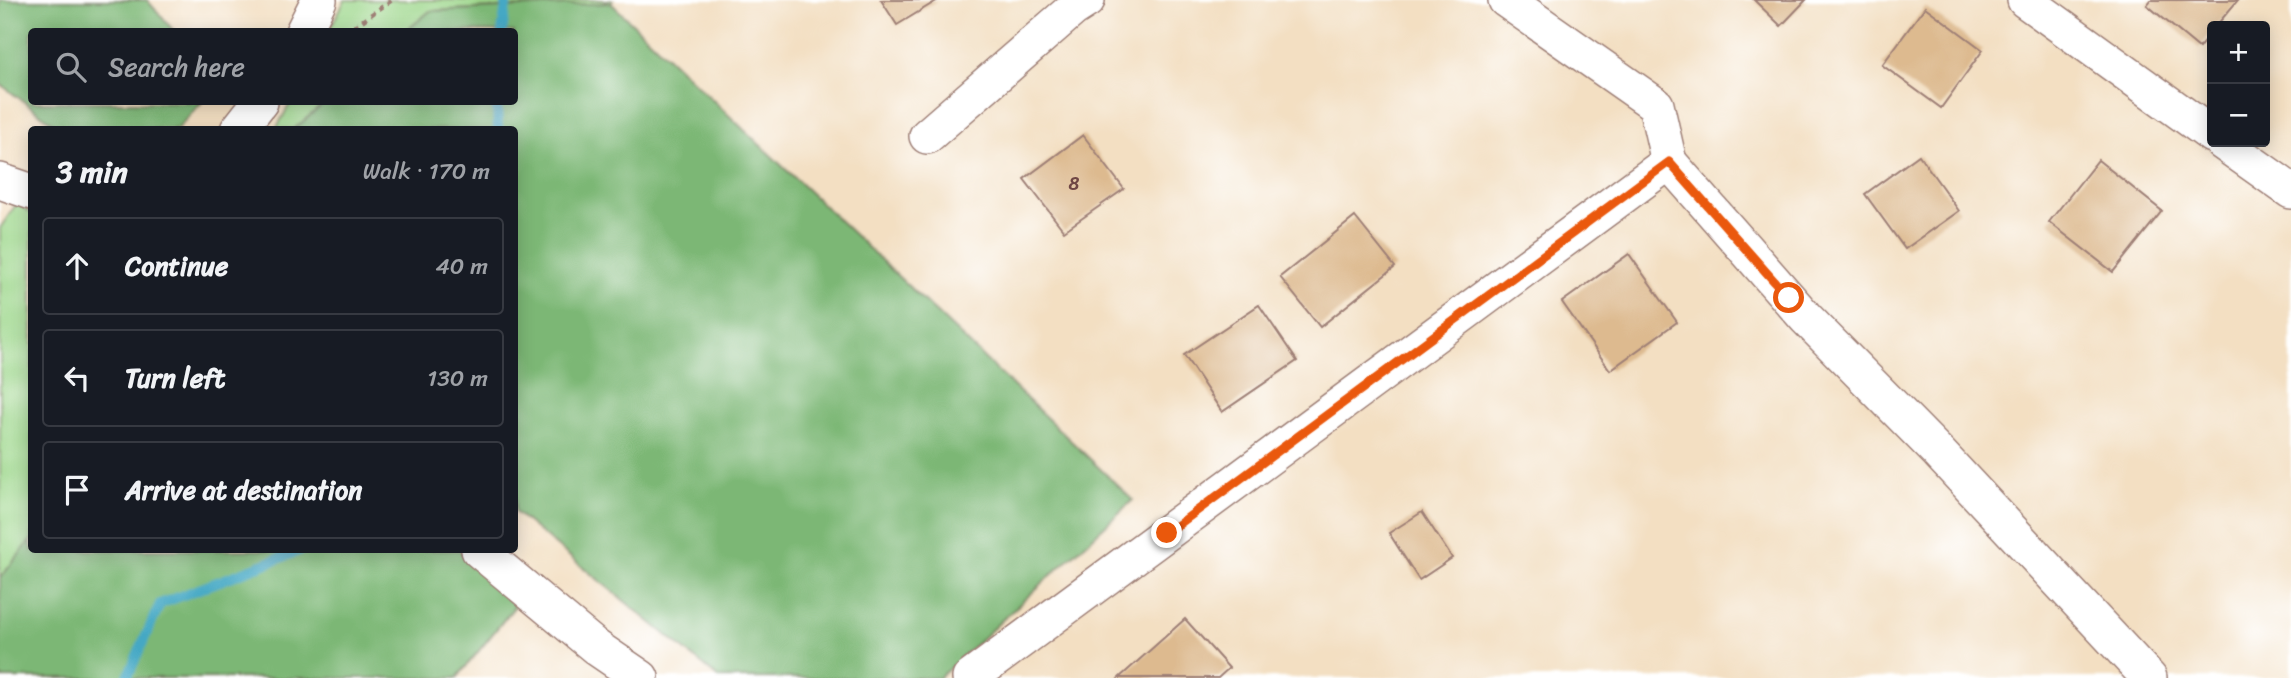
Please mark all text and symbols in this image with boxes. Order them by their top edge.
map controls [2207,21,2270,147]
button: + [2207,21,2270,84]
search box [28,28,518,105]
text: Search here [108,44,245,90]
icon: search [52,48,90,86]
button: − [2207,84,2270,147]
text: 3 min [56,145,128,199]
text: Walk · 170 m [363,151,490,192]
house number: 8 [1069,168,1080,200]
text: Continue [125,243,228,289]
text: 40 m [435,246,488,287]
icon: ahead [58,247,96,285]
route start [1773,282,1804,313]
text: Turn left [125,355,225,401]
text: 130 m [427,358,488,399]
icon: left [58,359,96,397]
text: Arrive at destination [125,467,362,513]
icon: arrive [58,471,96,509]
route end [1151,517,1182,548]

